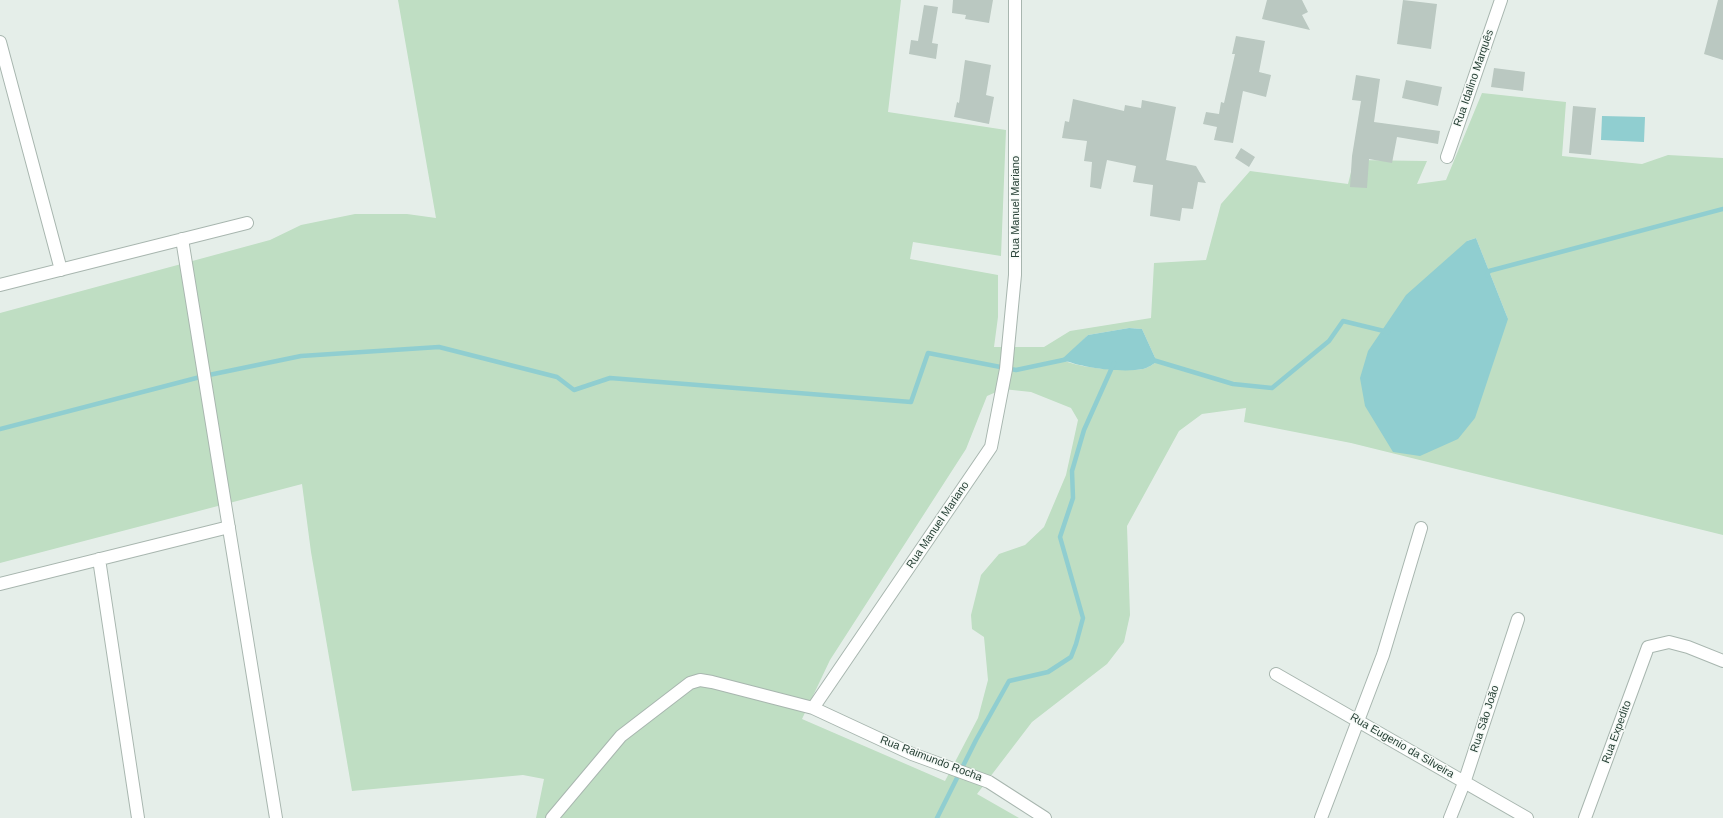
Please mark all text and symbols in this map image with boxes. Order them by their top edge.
street label: Rua Idalino Marquês [1451,28,1497,128]
street label: Rua Manuel Mariano [1009,156,1023,258]
street label: Rua Manuel Mariano [904,479,972,571]
street label: Rua São João [1468,684,1502,754]
street label: Rua Expedito [1600,699,1634,765]
street label: Rua Eugenio da Silveira [1348,711,1456,781]
street label: Rua Raimundo Rocha [878,733,984,785]

